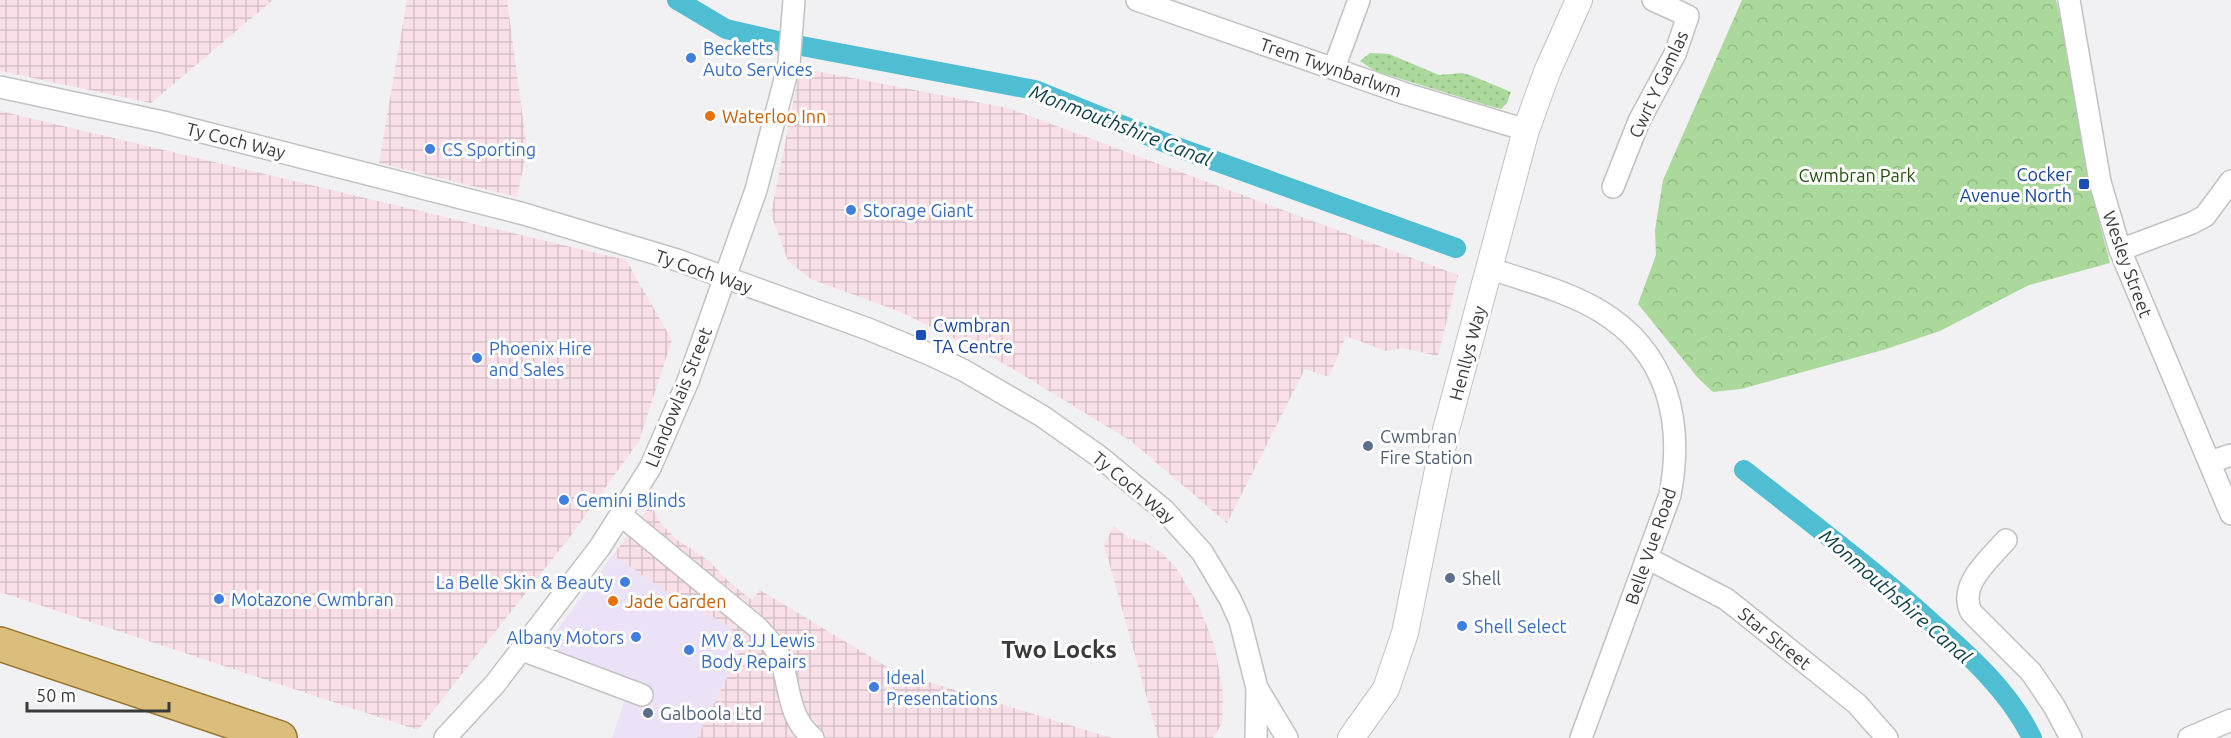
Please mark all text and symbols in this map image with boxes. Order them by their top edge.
street label: Cwrt Y Gamlas [1624,27,1692,141]
street label: Trem Twynbarlwm [1257,33,1405,101]
place label: Becketts Auto Services [703,38,813,79]
marker: Becketts Auto Services [684,51,698,65]
water label: Monmouthshire Canal [1027,80,1216,171]
place label: Waterloo Inn [722,106,826,126]
marker: Waterloo Inn [703,109,717,123]
street label: Ty Coch Way [185,118,288,162]
place label: CS Sporting [442,139,536,159]
marker: CS Sporting [423,142,437,156]
place label: Cocker Avenue North [1960,164,2072,205]
park label: Cwmbran Park [1798,165,1916,185]
marker: Cocker Avenue North [2077,177,2091,191]
place label: Storage Giant [863,200,973,220]
marker: Storage Giant [844,203,858,217]
street label: Wesley Street [2099,208,2157,320]
street label: Ty Coch Way [653,245,755,297]
street label: Henllys Way [1445,303,1489,402]
place label: Cwmbran TA Centre [933,315,1013,356]
street label: Llandowlais Street [641,324,715,470]
marker: Cwmbran TA Centre [914,328,928,342]
place label: Phoenix Hire and Sales [489,338,592,379]
marker: Phoenix Hire and Sales [470,351,484,365]
place label: Cwmbran Fire Station [1380,426,1473,467]
marker: Cwmbran Fire Station [1361,439,1375,453]
street label: Ty Coch Way [1089,447,1179,527]
street label: Belle Vue Road [1621,485,1679,607]
place label: Gemini Blinds [576,490,686,510]
marker: Gemini Blinds [557,493,571,507]
water label: Monmouthshire Canal [1815,524,1977,668]
place label: Shell [1462,568,1501,588]
marker: Shell [1443,571,1457,585]
place label: La Belle Skin & Beauty [436,572,613,592]
marker: La Belle Skin & Beauty [618,575,632,589]
place label: Motazone Cwmbran [231,589,394,609]
place label: Jade Garden [625,591,726,611]
marker: Motazone Cwmbran [212,592,226,606]
marker: Jade Garden [606,594,620,608]
street label: Star Street [1735,603,1815,673]
place label: Shell Select [1474,616,1567,636]
marker: Shell Select [1455,619,1469,633]
place label: Albany Motors [506,627,624,647]
marker: Albany Motors [629,630,643,644]
place label: MV & JJ Lewis Body Repairs [701,630,815,671]
district label: Two Locks [1001,636,1117,663]
marker: MV & JJ Lewis Body Repairs [682,643,696,657]
place label: Ideal Presentations [886,667,998,708]
scale bar [27,675,170,713]
marker: Ideal Presentations [867,680,881,694]
text: 50 m [36,685,76,705]
place label: Galboola Ltd [660,703,762,723]
marker: Galboola Ltd [641,706,655,720]

